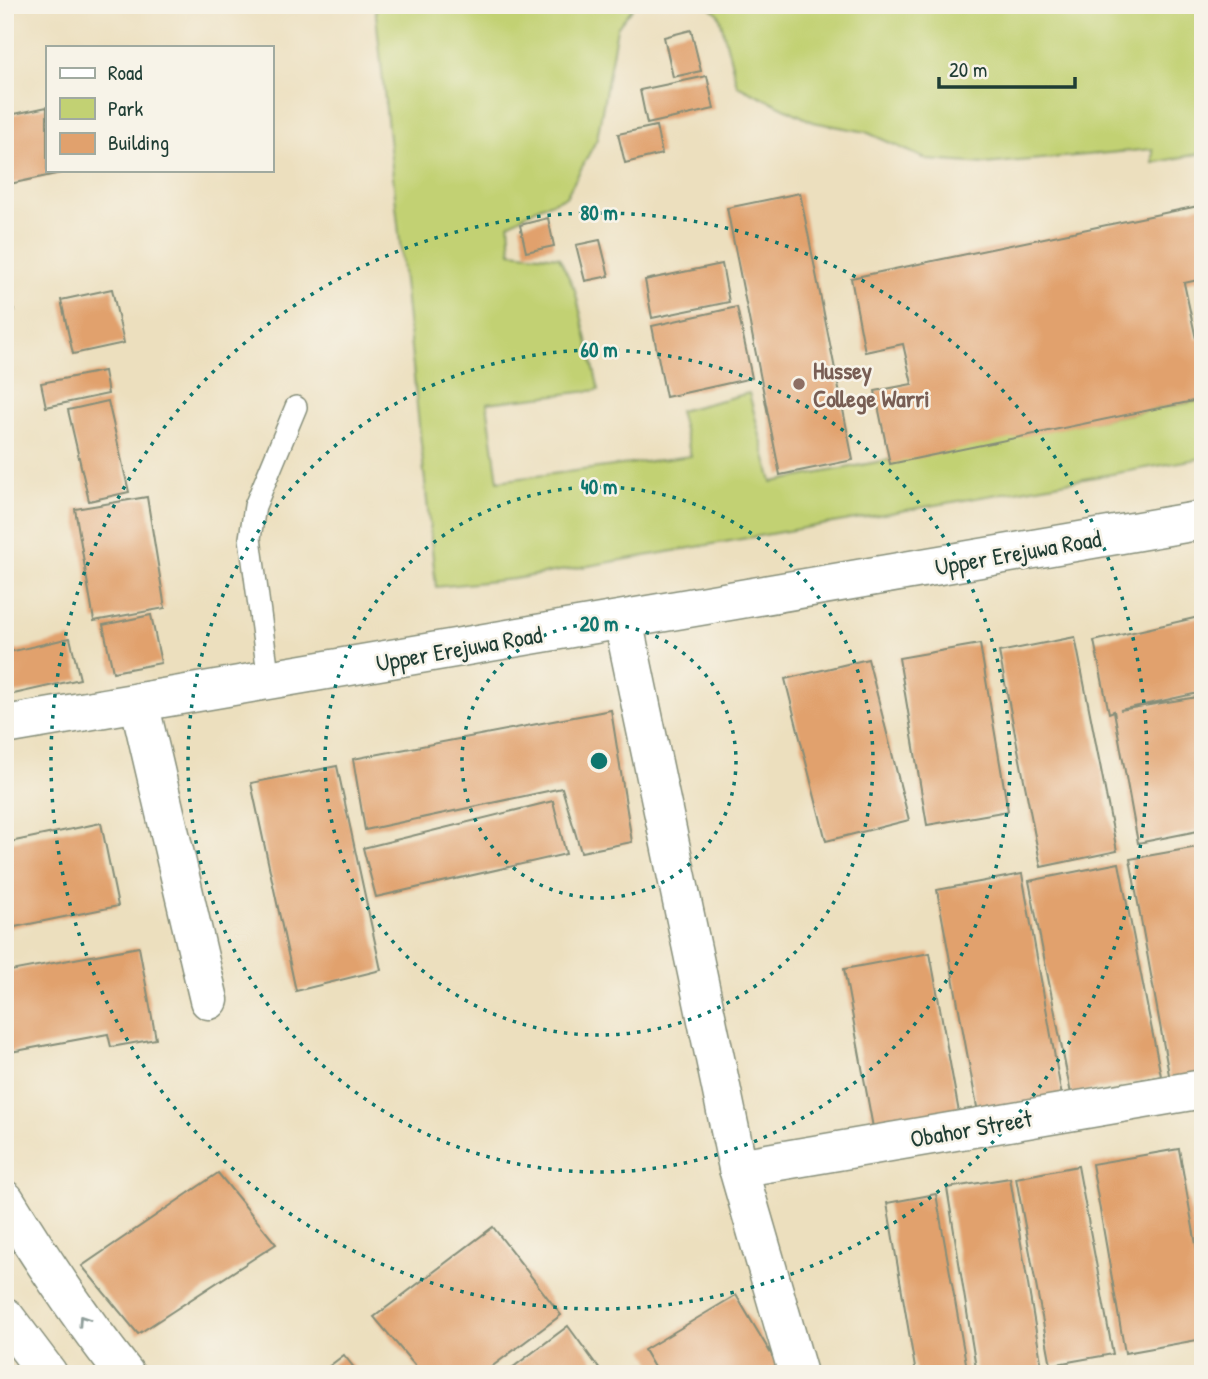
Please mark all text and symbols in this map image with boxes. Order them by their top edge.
legend [46,46,273,172]
scale bar [939,46,1075,90]
text: 20 m [949,55,987,84]
text: Road [108,58,142,87]
text: Park [108,94,143,123]
text: Building [108,128,169,157]
text: 80 m [580,198,618,227]
text: 60 m [581,335,617,364]
place label: Hussey College Warri [813,354,930,415]
marker: Hussey College Warri [791,376,807,392]
text: 40 m [581,472,617,501]
street label: Upper Erejuwa Road [932,522,1104,582]
text: 20 m [580,609,618,638]
street label: Upper Erejuwa Road [373,618,545,678]
centre of rings [587,749,611,773]
street label: Obahor Street [908,1101,1035,1154]
one-way arrow [79,1315,91,1328]

